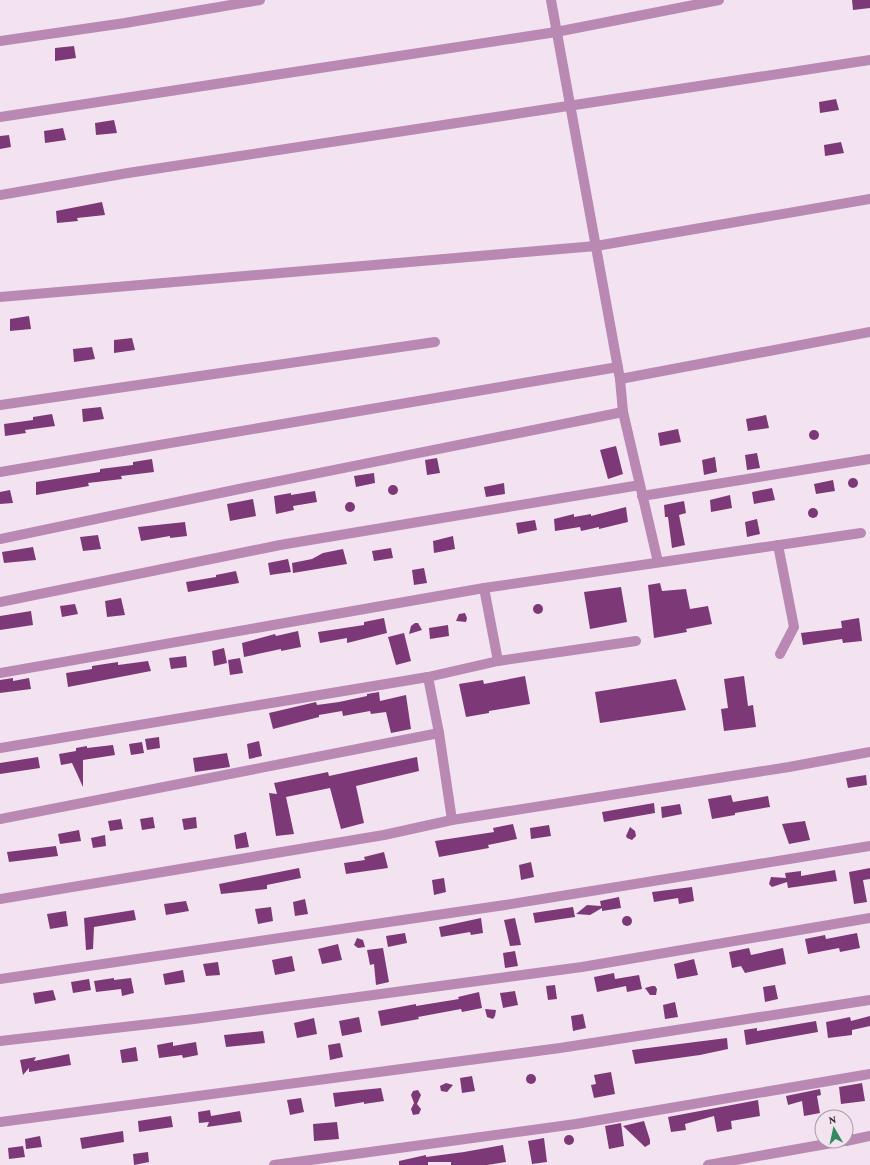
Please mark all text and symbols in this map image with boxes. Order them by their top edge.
north arrow [814,1109,854,1149]
text: N [828,1113,838,1126]

